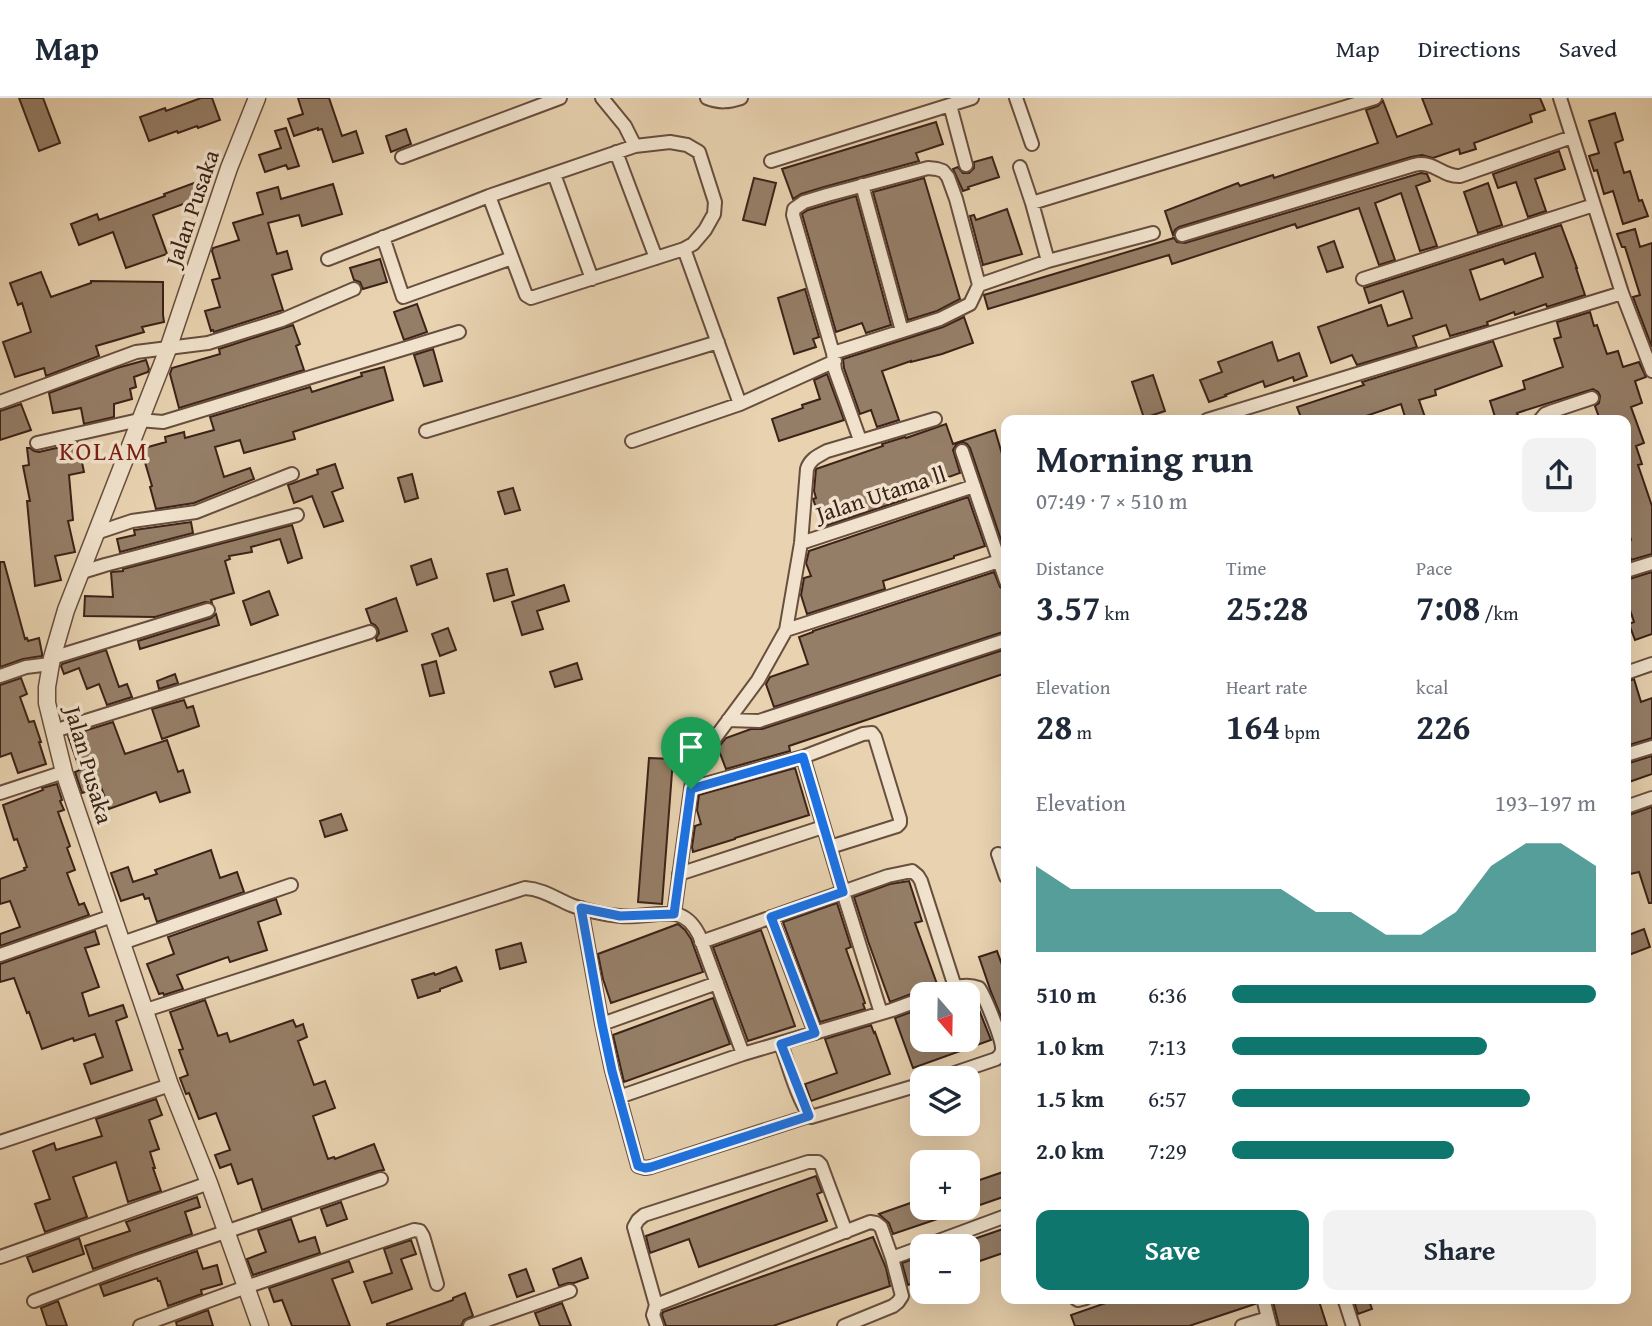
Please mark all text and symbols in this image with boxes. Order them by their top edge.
text: Map [35,24,99,72]
text: Map [1336,31,1380,66]
text: Directions [1418,31,1521,66]
text: Saved [1559,31,1617,66]
street label: Jalan Pusaka [155,145,227,273]
text: Morning run [1036,430,1253,486]
district label: KOLAM [59,431,149,470]
button: share [1522,438,1596,512]
street label: Jalan Utama ll [809,457,950,531]
text: 07:49 · 7 × 510 m [1036,484,1188,517]
text: Distance [1036,554,1104,582]
text: Time [1226,554,1266,582]
text: Pace [1416,554,1453,582]
text: 3.57 [1036,582,1100,633]
text: 25:28 [1226,582,1308,633]
text: 7:08 [1416,582,1480,633]
text: km [1100,599,1130,627]
text: /km [1480,599,1519,627]
text: Elevation [1036,673,1110,701]
text: Heart rate [1226,673,1307,701]
text: kcal [1416,673,1448,701]
street label: Jalan Pusaka [56,699,122,828]
text: 28 [1036,701,1072,752]
text: 164 [1226,701,1280,752]
text: 226 [1416,701,1470,752]
pin [661,717,721,789]
text: m [1072,718,1092,746]
text: bpm [1280,718,1320,746]
icon: arrive [672,728,710,766]
text: Elevation [1036,786,1126,819]
text: 193–197 m [1495,786,1596,819]
text: 510 m [1036,978,1097,1011]
text: 6:36 [1148,978,1187,1011]
north arrow [910,982,980,1052]
map controls [910,982,980,1304]
text: 1.0 km [1036,1030,1104,1063]
text: 7:13 [1148,1030,1187,1063]
button: layers [910,1066,980,1136]
text: 1.5 km [1036,1082,1104,1115]
text: 6:57 [1148,1082,1187,1115]
text: 2.0 km [1036,1134,1104,1167]
text: 7:29 [1148,1134,1187,1167]
button: + [910,1150,980,1220]
button: Save [1036,1210,1309,1290]
button: Share [1323,1210,1596,1290]
button: − [910,1234,980,1304]

